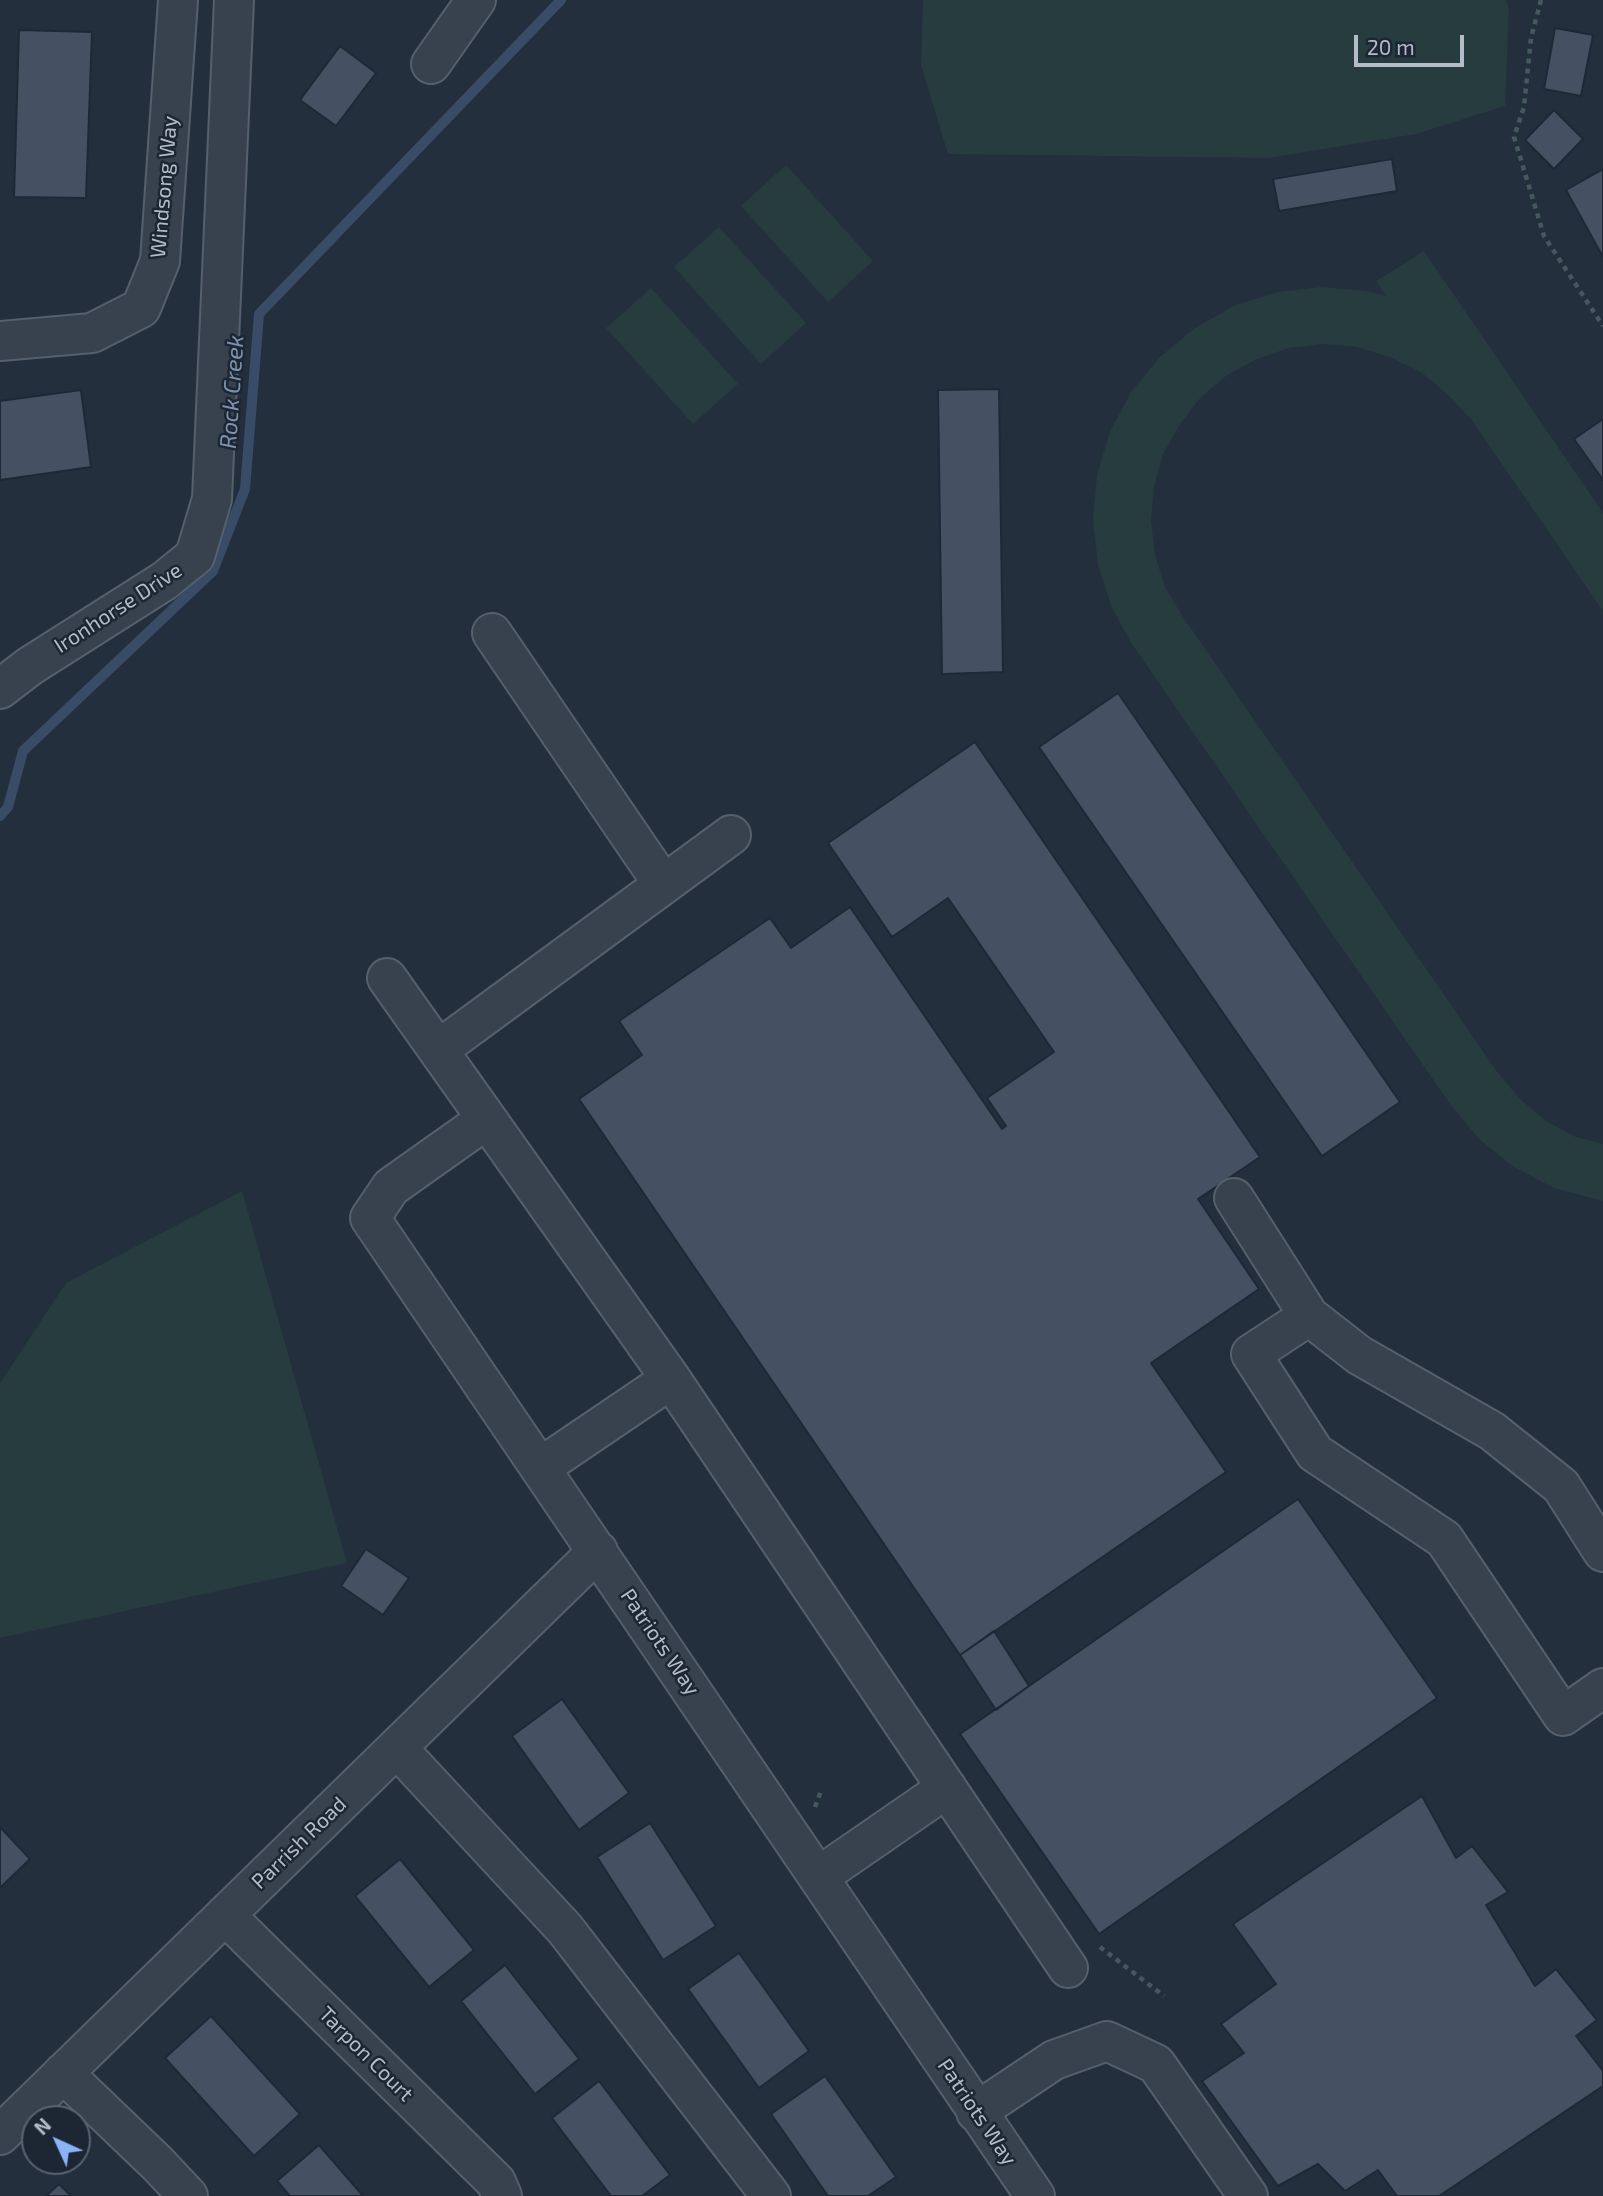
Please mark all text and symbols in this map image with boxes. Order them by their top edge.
scale bar [1358,21,1468,65]
text: 20 m [1367,34,1415,59]
street label: Windsong Way [145,115,183,259]
water label: Rock Creek [214,334,250,450]
street label: Ironhorse Drive [50,557,186,659]
street label: Patriots Way [615,1584,705,1700]
street label: Parrish Road [246,1792,352,1894]
street label: Tarpon Court [313,2001,419,2107]
street label: Patriots Way [932,2054,1022,2170]
north arrow [21,2105,91,2175]
text: N [29,2113,55,2139]

